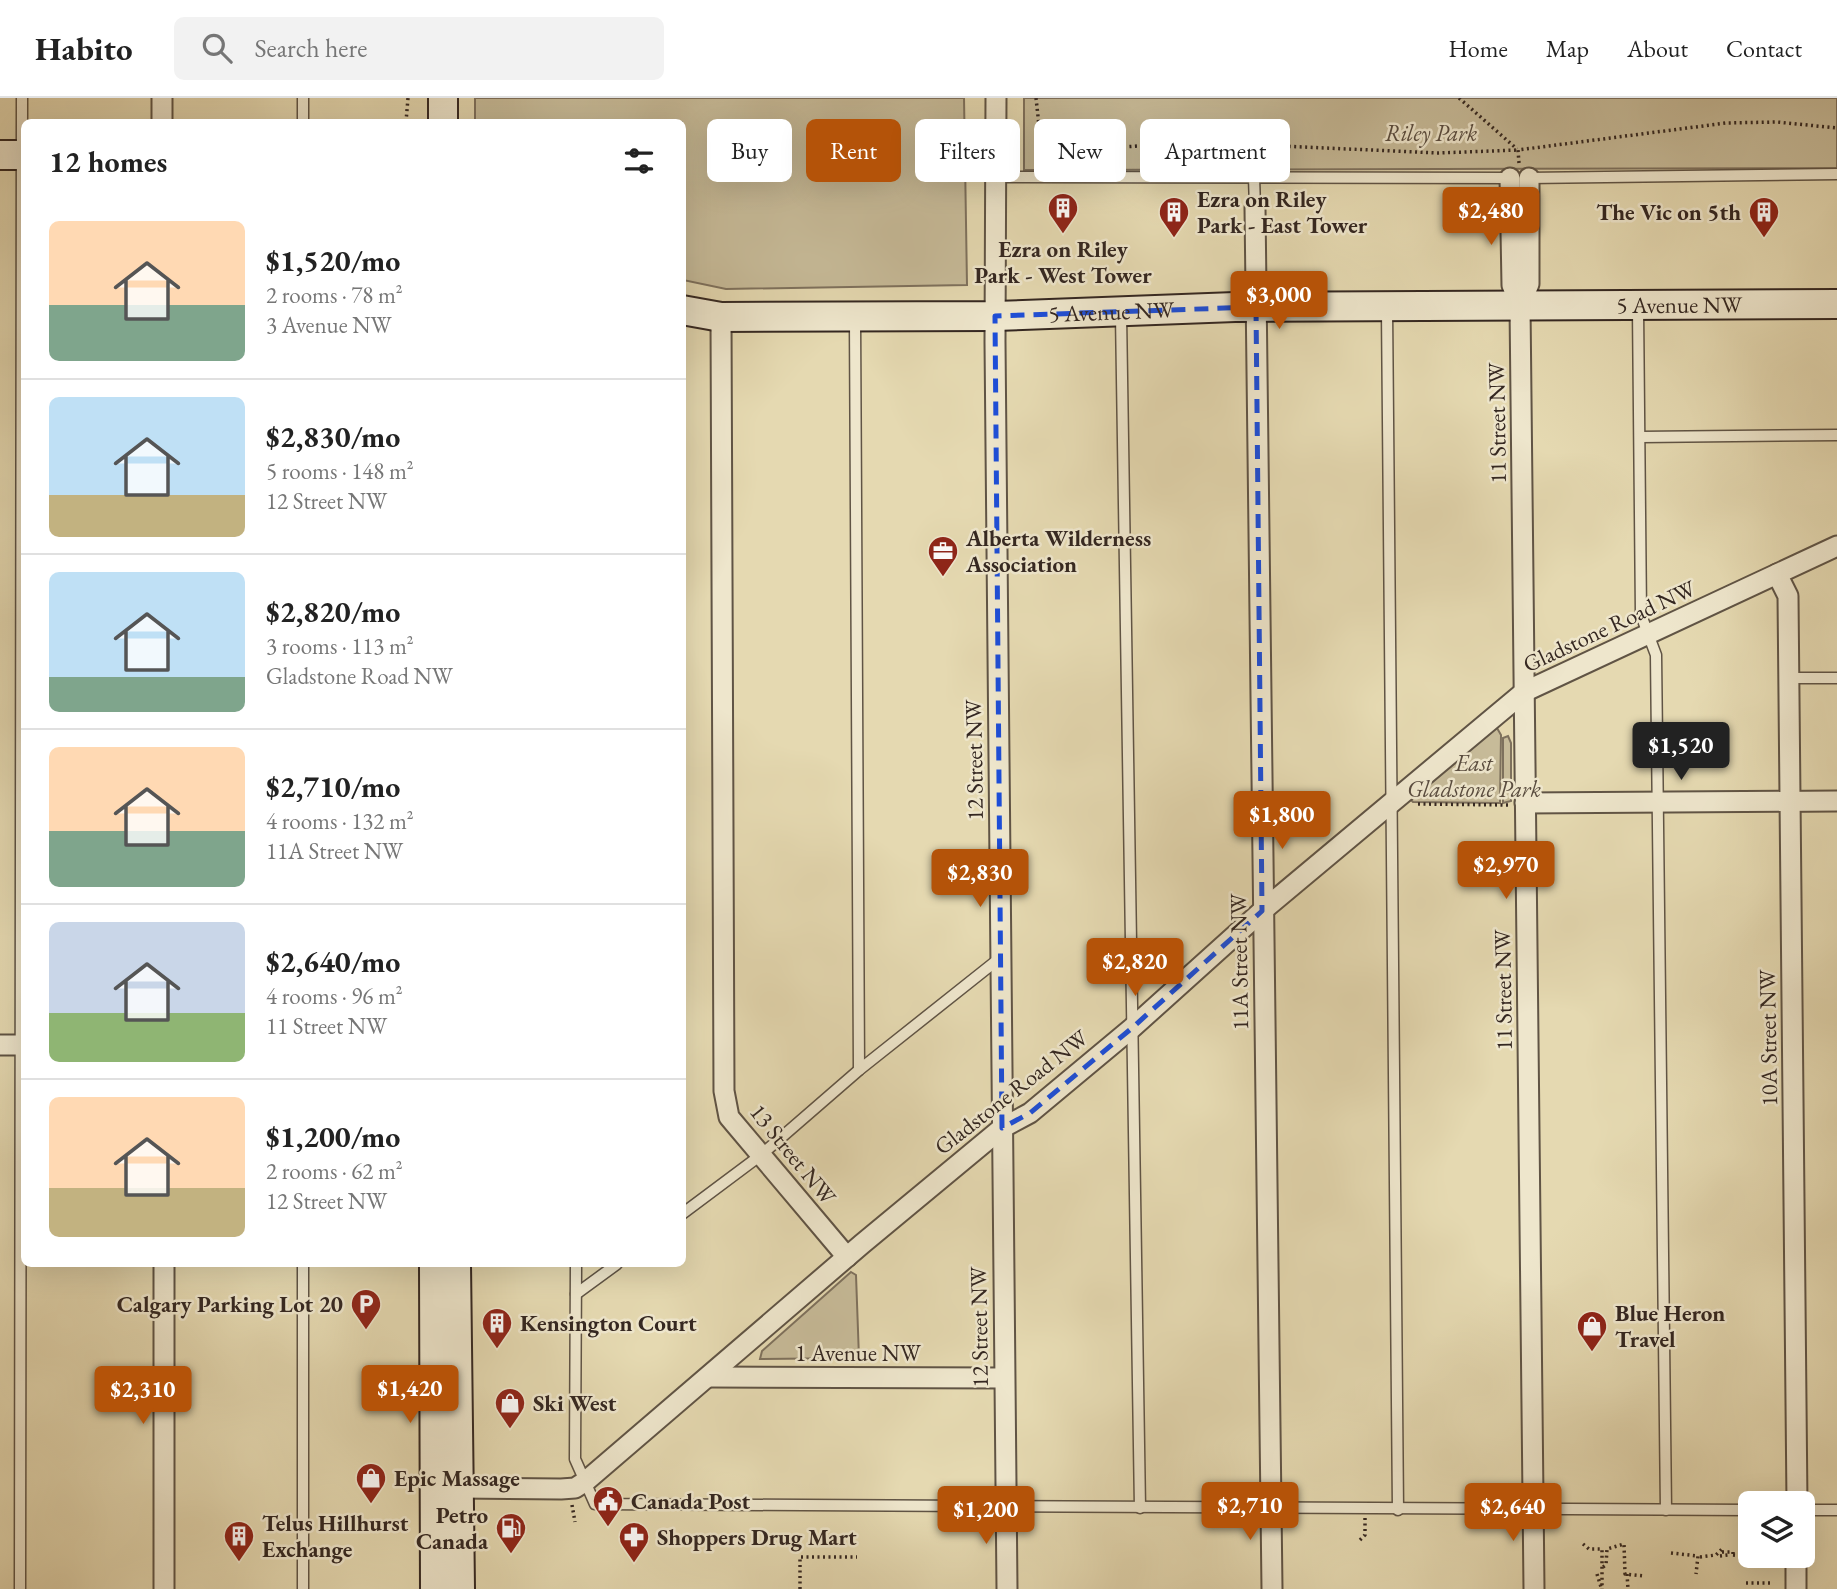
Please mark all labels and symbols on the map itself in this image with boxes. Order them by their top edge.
park label: Riley Park [1385,118,1478,148]
place label: Ezra on Riley Park - East Tower [1197,184,1368,240]
pin: $2,480 [1434,188,1548,247]
building icon: Ezra on Riley Park - West Tower [1046,191,1080,235]
building icon: Ezra on Riley Park - East Tower [1157,195,1191,239]
building icon: The Vic on 5th [1747,195,1781,239]
place label: The Vic on 5th [1596,197,1741,227]
place label: Ezra on Riley Park - West Tower [974,234,1152,290]
pin: $3,000 [1222,272,1336,331]
street label: 5 Avenue NW [1616,289,1743,320]
street label: 5 Avenue NW [1048,294,1176,329]
street label: 11 Street NW [1481,361,1513,484]
place label: Alberta Wilderness Association [965,523,1151,579]
office icon: Alberta Wilderness Association [926,534,960,578]
street label: Gladstone Road NW [1518,573,1701,679]
street label: 12 Street NW [958,698,990,821]
pin: $1,520 [1624,722,1738,782]
park label: East Gladstone Park [1407,748,1541,804]
pin: $1,800 [1225,792,1339,851]
pin: $2,970 [1449,842,1563,901]
pin: $2,830 [923,850,1037,909]
street label: 11A Street NW [1223,892,1255,1031]
street label: 11 Street NW [1487,928,1519,1051]
pin: $2,820 [1078,939,1192,998]
street label: 10A Street NW [1752,968,1784,1107]
street label: Gladstone Road NW [928,1022,1095,1161]
street label: 13 Street NW [743,1098,843,1211]
street label: 12 Street NW [963,1265,995,1388]
parking icon: Calgary Parking Lot 20 [349,1287,383,1331]
place label: Calgary Parking Lot 20 [117,1289,343,1319]
place label: Blue Heron Travel [1615,1298,1725,1354]
building icon: Kensington Court [480,1306,514,1350]
place label: Kensington Court [520,1308,697,1338]
shop icon: Blue Heron Travel [1575,1309,1609,1353]
street label: 1 Avenue NW [795,1338,922,1368]
pin: $2,310 [86,1366,200,1426]
pin: $1,420 [353,1366,467,1425]
shop icon: Ski West [493,1386,527,1430]
place label: Ski West [533,1388,617,1418]
shop icon: Epic Massage [354,1461,388,1505]
place label: Epic Massage [394,1463,520,1493]
pin: $2,710 [1193,1482,1307,1542]
public building icon: Canada Post [591,1484,625,1528]
pin: $2,640 [1456,1484,1570,1543]
place label: Canada Post [631,1486,751,1516]
pin: $1,200 [929,1486,1043,1546]
place label: Petro Canada [416,1500,489,1556]
place label: Telus Hillhurst Exchange [262,1508,409,1564]
fuel station icon: Petro Canada [494,1511,528,1555]
building icon: Telus Hillhurst Exchange [222,1519,256,1563]
pharmacy icon: Shoppers Drug Mart [617,1520,651,1564]
place label: Shoppers Drug Mart [657,1522,857,1552]

